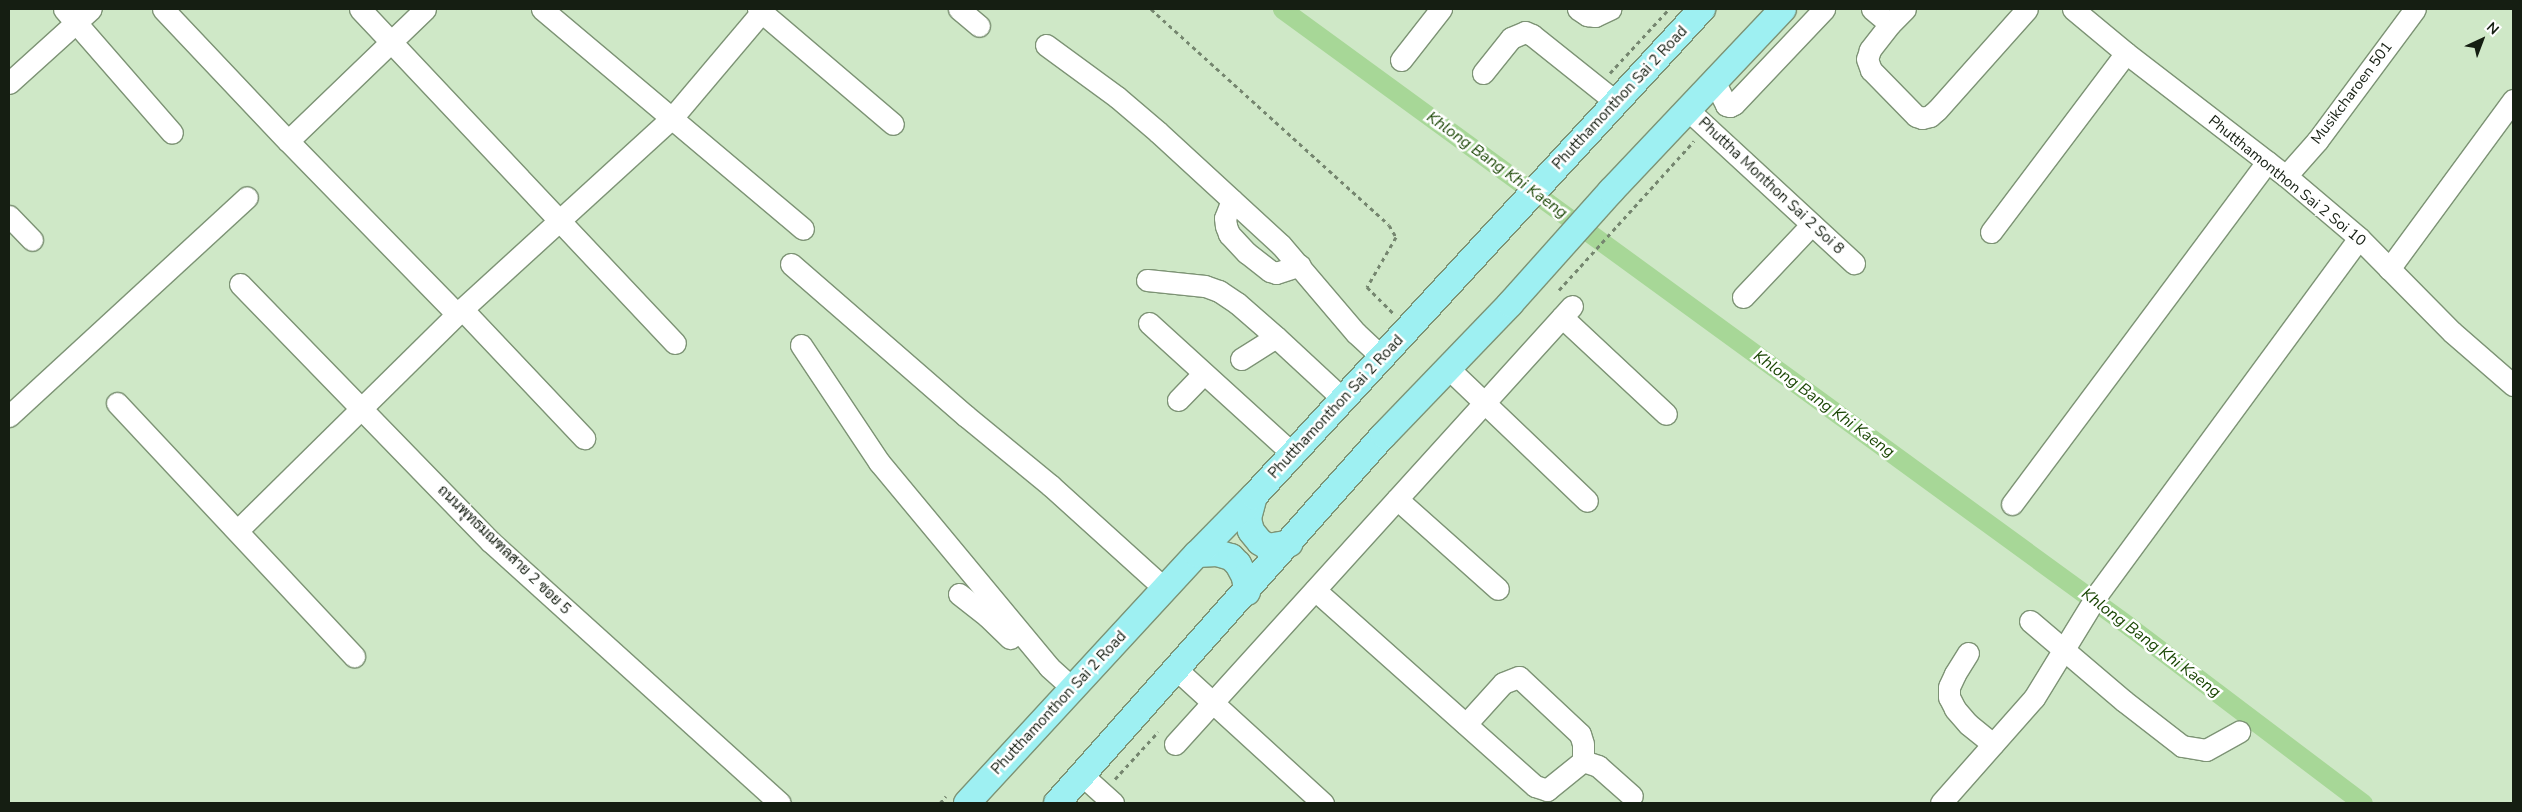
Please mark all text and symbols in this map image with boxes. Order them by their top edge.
north arrow [2457,15,2507,65]
text: N [2482,18,2503,39]
street label: Phutthamonthon Sai 2 Road [1549,23,1691,173]
street label: Musikcharoen 501 [2308,38,2396,148]
water label: Khlong Bang Khi Kaeng [1423,107,1571,223]
street label: Phutthamonthon Sai 2 Soi 10 [2205,112,2369,250]
street label: Phuttha Monthon Sai 2 Soi 8 [1694,114,1848,258]
street label: Phutthamonthon Sai 2 Road [1265,332,1407,482]
water label: Khlong Bang Khi Kaeng [1750,346,1898,462]
street label: ถนนพุทธมณฑลสาย 2 ซอย 5 [434,482,574,618]
water label: Khlong Bang Khi Kaeng [2078,584,2224,702]
street label: Phutthamonthon Sai 2 Road [988,628,1130,778]

